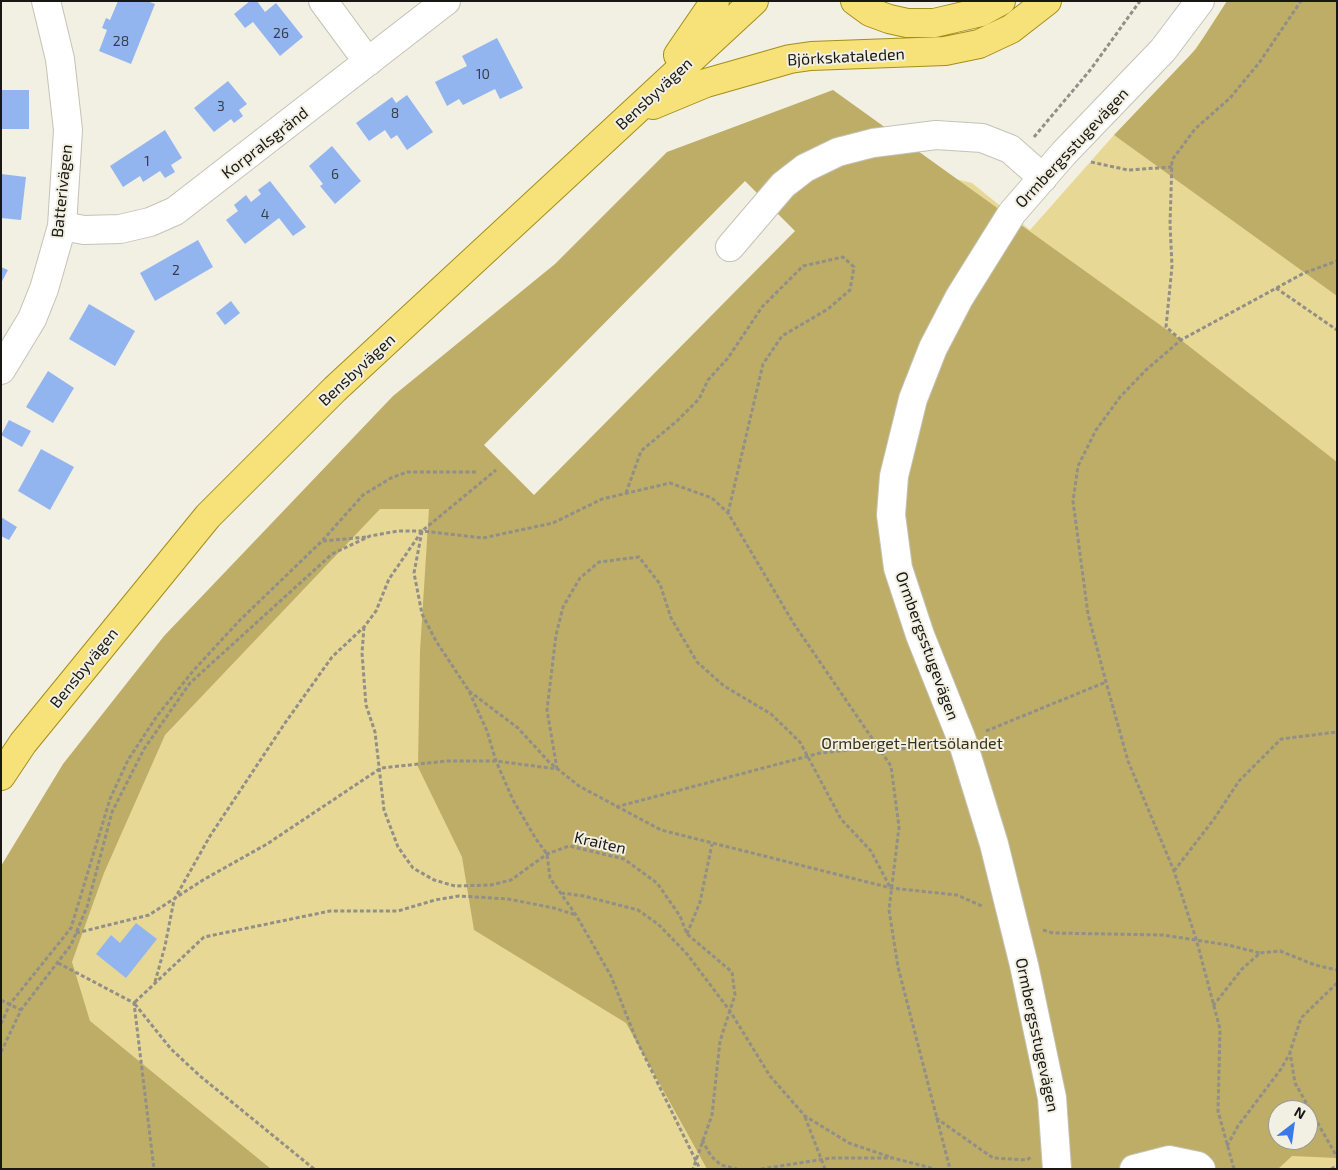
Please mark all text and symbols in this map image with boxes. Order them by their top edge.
house number: 26 [273,25,289,41]
house number: 28 [113,33,129,49]
street label: Björkskataleden [787,44,905,70]
street label: Bensbyvägen [612,54,696,134]
house number: 10 [476,66,490,82]
street label: Ormbergsstugevägen [1011,84,1133,212]
house number: 3 [217,98,225,114]
street label: Korpralsgränd [218,103,312,183]
house number: 8 [391,105,399,121]
street label: Batterivägen [48,143,76,239]
house number: 1 [144,153,150,169]
house number: 6 [331,166,339,182]
house number: 4 [261,206,269,222]
house number: 2 [172,262,180,278]
street label: Bensbyvägen [315,330,399,410]
street label: Ormbergsstugevägen [891,569,963,723]
street label: Bensbyvägen [46,624,122,712]
park label: Ormberget-Hertsölandet [821,734,1003,754]
street label: Kraiten [572,828,628,858]
street label: Ormbergsstugevägen [1011,956,1063,1114]
north arrow [1268,1100,1318,1150]
text: N [1292,1103,1309,1122]

